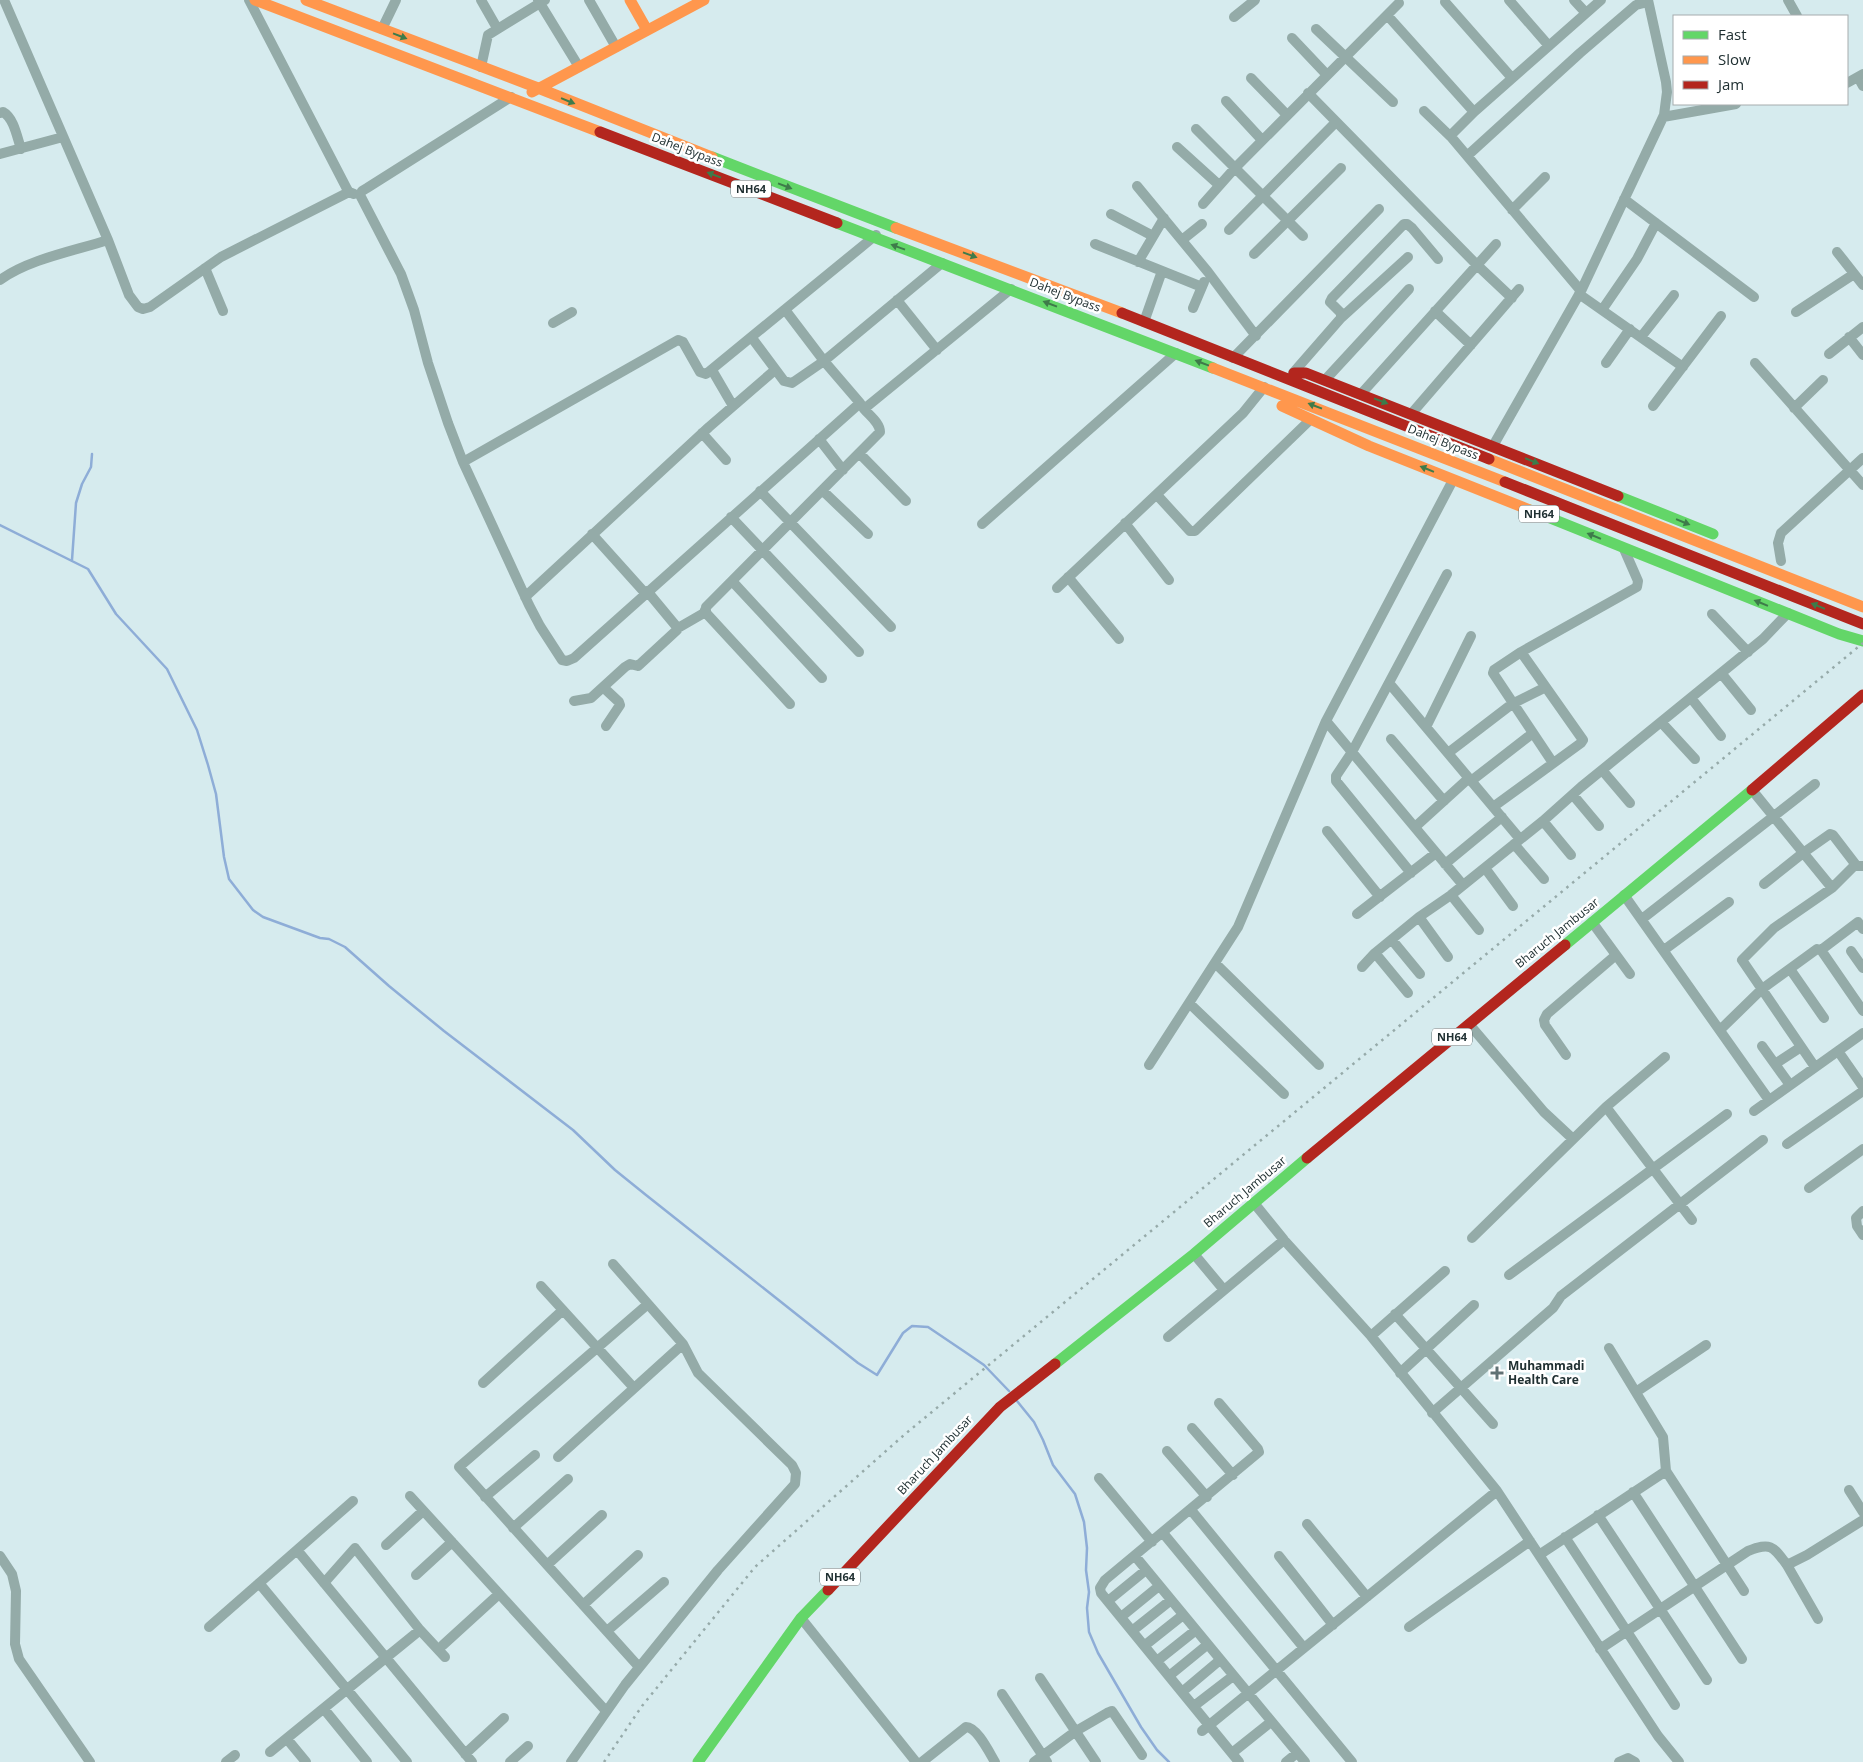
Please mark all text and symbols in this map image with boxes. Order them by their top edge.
legend [1673,15,1848,105]
text: Fast [1718,24,1747,44]
one-way arrow [393,33,408,40]
text: Slow [1718,49,1751,69]
text: Jam [1716,74,1744,94]
one-way arrow [561,97,576,105]
street label: Dahej Bypass [649,128,725,171]
one-way arrow [706,171,721,179]
road number: NH64 [731,180,771,198]
one-way arrow [777,183,792,190]
one-way arrow [890,243,905,251]
one-way arrow [962,252,977,259]
street label: Dahej Bypass [1027,273,1103,316]
one-way arrow [1042,300,1057,308]
one-way arrow [1194,359,1209,367]
one-way arrow [1374,398,1389,405]
one-way arrow [1308,402,1322,410]
street label: Dahej Bypass [1405,420,1481,464]
one-way arrow [1525,458,1539,466]
one-way arrow [1419,465,1434,472]
road number: NH64 [1519,506,1559,522]
one-way arrow [1676,518,1691,526]
one-way arrow [1586,532,1601,540]
one-way arrow [1754,598,1768,606]
one-way arrow [1810,602,1825,610]
street label: Bharuch Jambusar [1511,893,1602,972]
road number: NH64 [1432,1028,1472,1046]
street label: Bharuch Jambusar [1200,1152,1290,1231]
place label: Muhammadi Health Care [1508,1357,1584,1388]
marker: Muhammadi Health Care [1490,1366,1504,1380]
street label: Bharuch Jambusar [893,1411,976,1498]
road number: NH64 [820,1568,860,1585]

